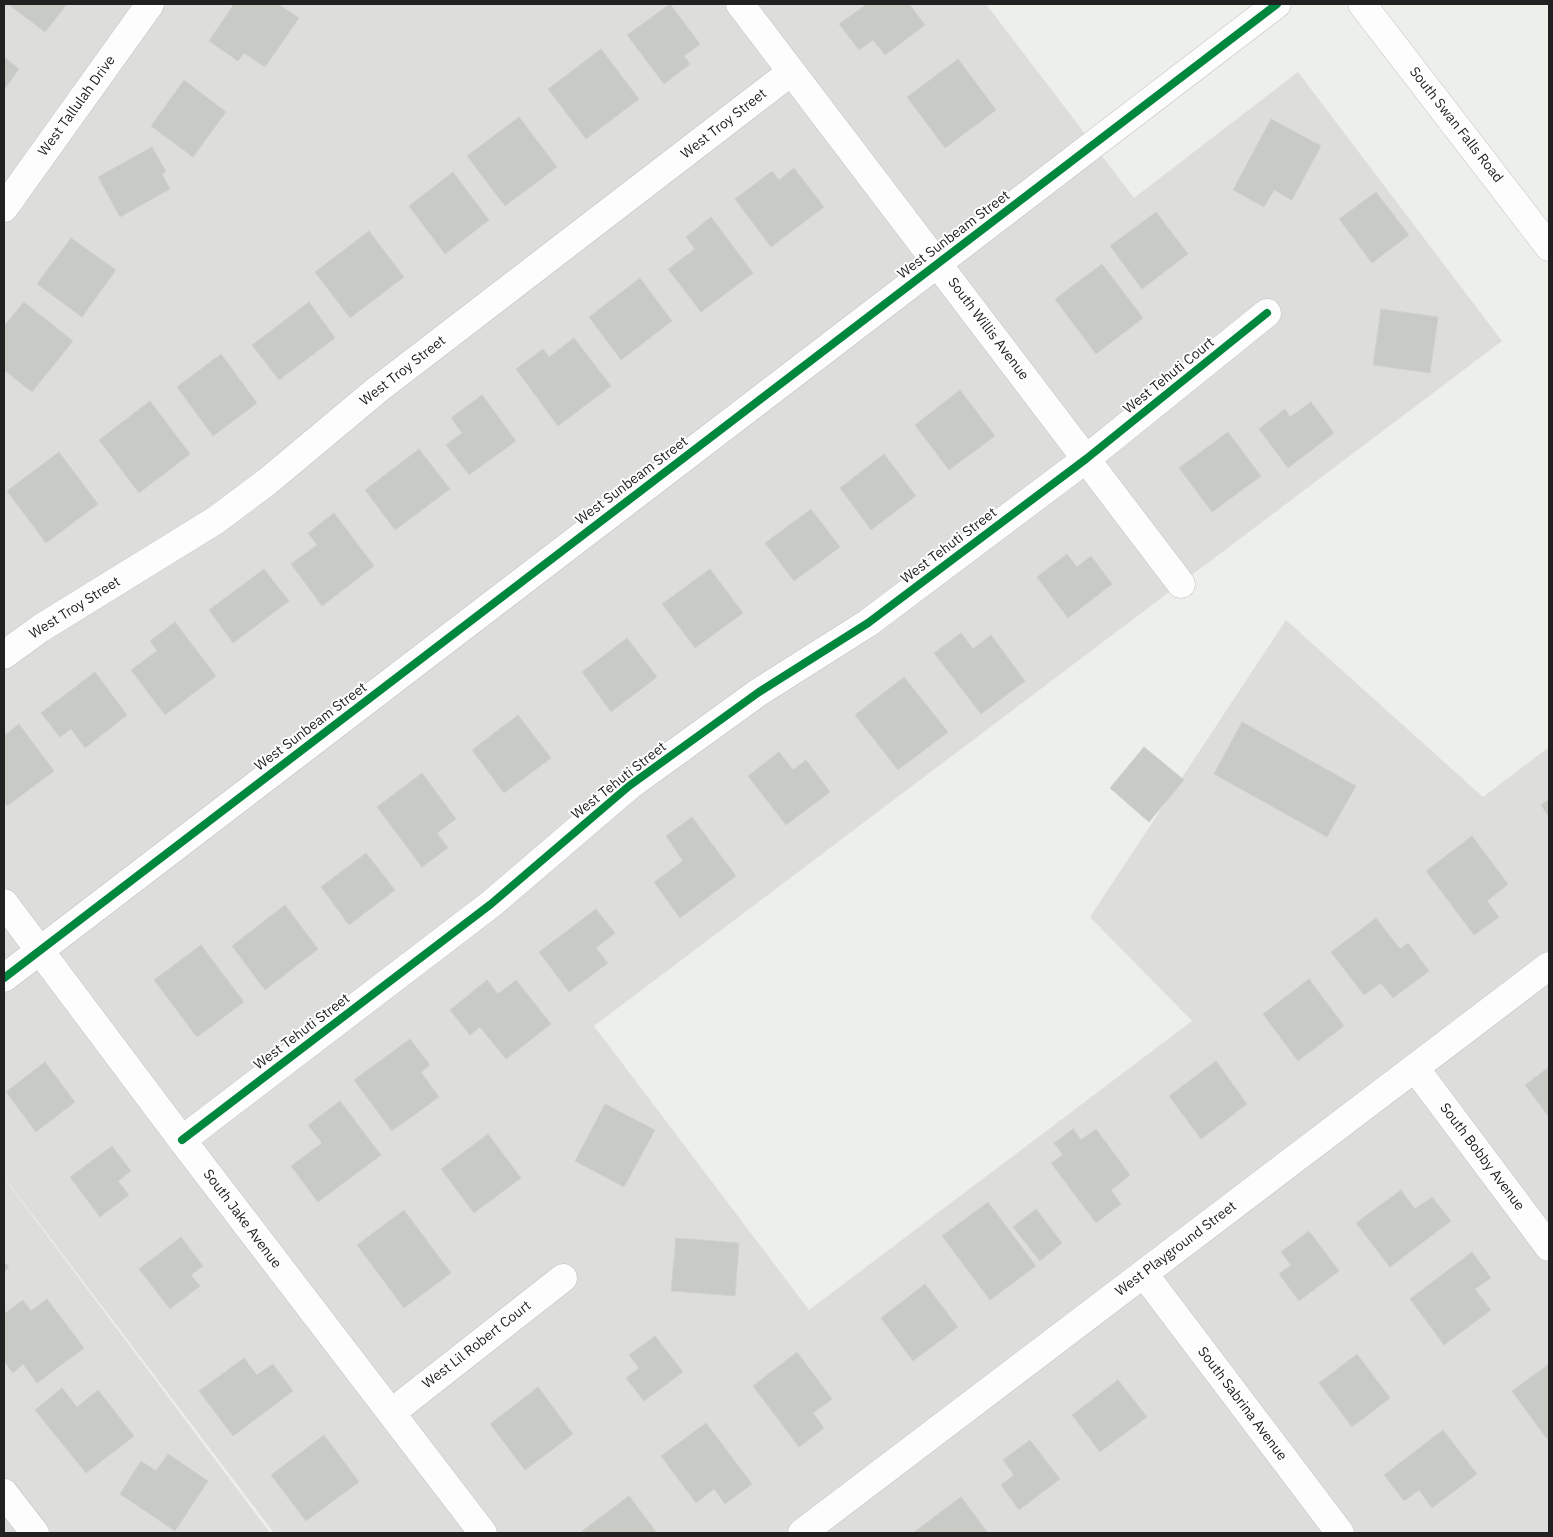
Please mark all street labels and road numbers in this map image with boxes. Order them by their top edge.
street label: West Tallulah Drive [35,53,119,159]
street label: South Swan Falls Road [1406,64,1506,186]
street label: West Troy Street [678,85,770,163]
street label: West Sunbeam Street [895,187,1013,283]
street label: South Willis Avenue [944,274,1032,384]
street label: West Troy Street [357,332,449,410]
street label: West Tehuti Court [1120,334,1218,418]
street label: West Sunbeam Street [573,433,691,529]
street label: West Tehuti Street [898,504,1000,588]
street label: West Troy Street [27,573,123,643]
street label: West Sunbeam Street [252,679,370,775]
street label: West Tehuti Street [568,739,670,823]
street label: West Tehuti Street [251,990,353,1074]
street label: South Bobby Avenue [1436,1100,1528,1214]
street label: South Jake Avenue [199,1166,285,1272]
street label: West Playground Street [1112,1198,1240,1300]
street label: West Lil Robert Court [419,1297,535,1393]
street label: South Sabrina Avenue [1194,1344,1290,1464]

